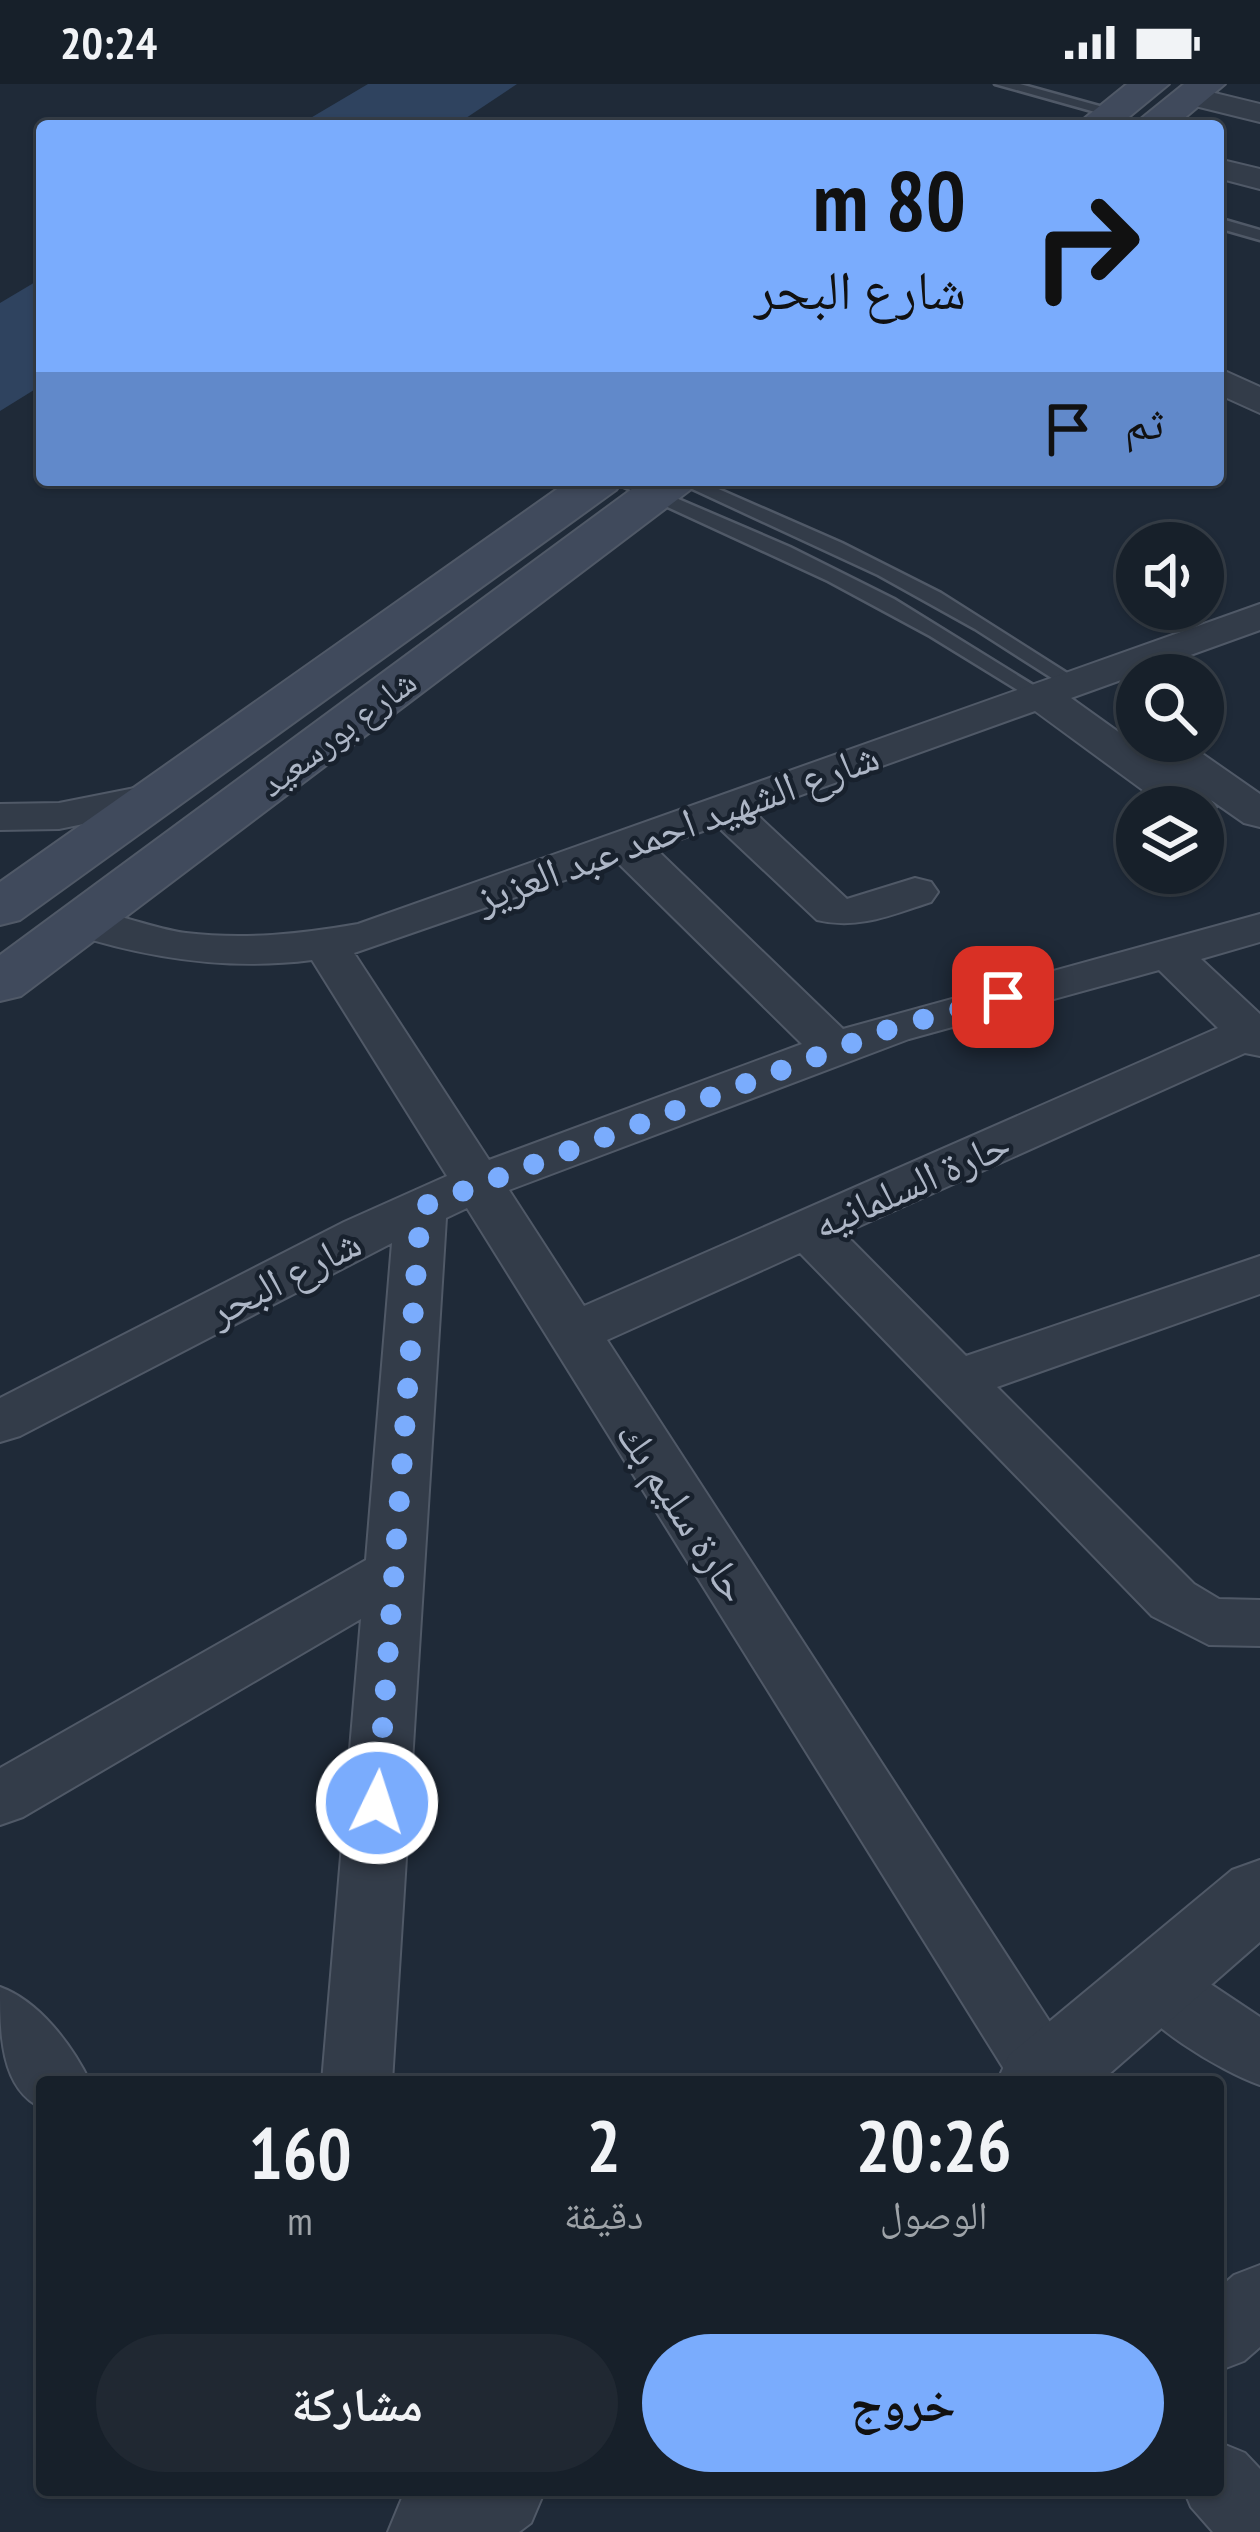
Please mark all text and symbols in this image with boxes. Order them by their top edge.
text: 20:24 [60,13,157,71]
text: 80 m [813,145,966,254]
icon: right [1008,168,1164,324]
text: شارع البحر [754,254,966,324]
text: ثم [1125,393,1164,451]
icon: arrive [1035,396,1101,462]
map controls [1116,522,1224,894]
button: sound [1116,522,1224,630]
button: search [1116,654,1224,762]
street label: شارع بورسعيد [249,657,425,807]
street label: شارع الشهيد احمد عبد العزيز [467,727,886,925]
button: layers [1116,786,1224,894]
pin [952,946,1054,1048]
icon: arrive [970,964,1036,1030]
street label: حارة السلمانيه [804,1115,1018,1251]
street label: شارع البحر [197,1214,370,1338]
street label: حارة سليم بك [604,1410,763,1613]
position arrow [314,1740,440,1866]
text: 2 [587,2098,621,2191]
text: 20:26 [856,2098,1012,2191]
text: 160 [248,2106,352,2199]
text: دقيقة [564,2189,643,2240]
text: الوصول [880,2189,988,2240]
text: m [287,2195,313,2246]
button: مشاركة [96,2334,618,2472]
button: خروج [642,2334,1164,2472]

